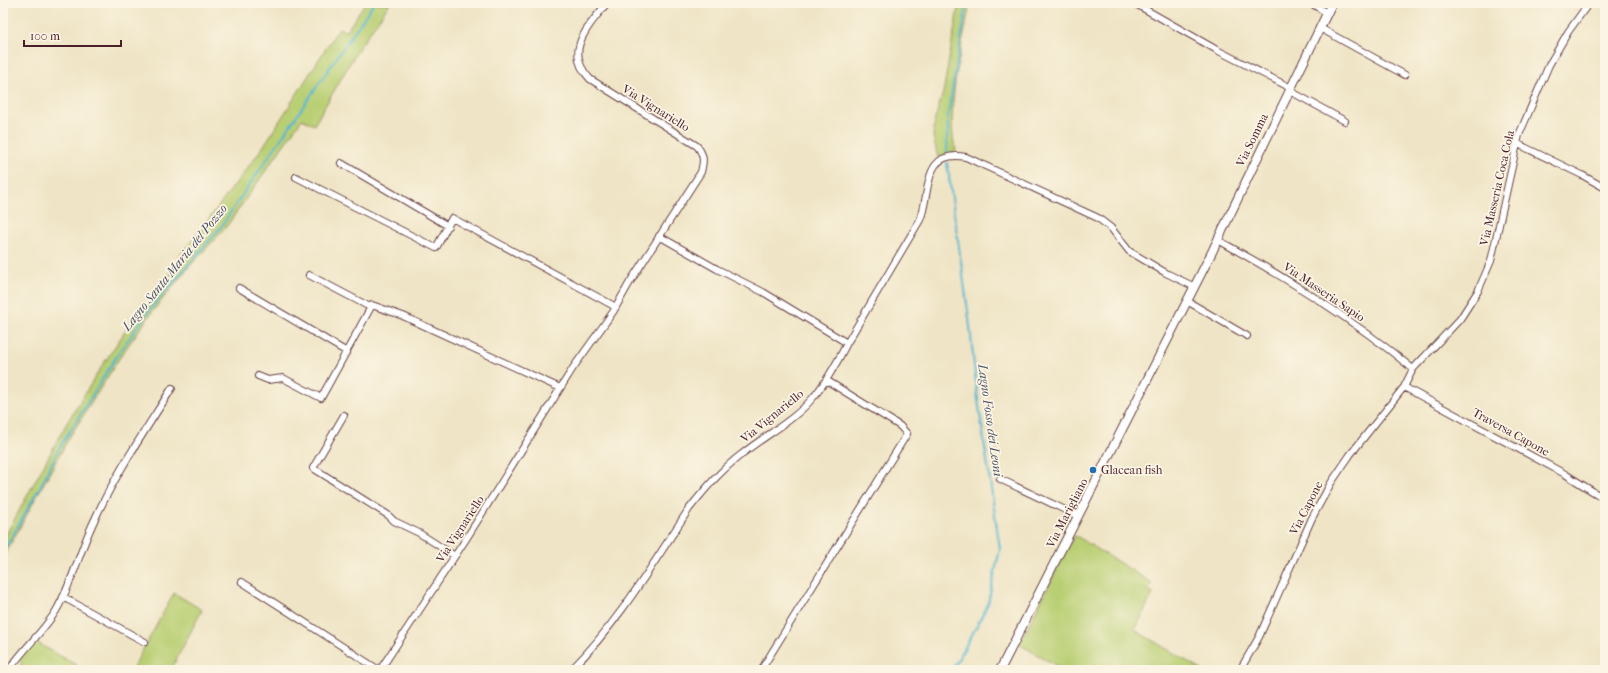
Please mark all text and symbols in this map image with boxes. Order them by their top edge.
scale bar [24,22,121,48]
text: 100 m [30,29,60,43]
street label: Via Vignariello [619,81,692,134]
street label: Via Somma [1233,111,1271,170]
street label: Via Masseria Coca Cola [1477,128,1517,248]
water label: Lagno Santa Maria del Pozzo [118,201,230,334]
street label: Via Masseria Sapio [1280,259,1367,324]
water label: Lagno Fosso dei Leoni [975,362,1006,479]
street label: Via Vignariello [737,386,806,446]
street label: Traversa Capone [1470,405,1552,459]
place label: Glacean fish [1101,463,1163,477]
marker: Glacean fish [1088,465,1098,475]
street label: Via Marigliano [1043,476,1091,551]
street label: Via Capone [1286,479,1326,538]
street label: Via Vignariello [433,493,487,566]

